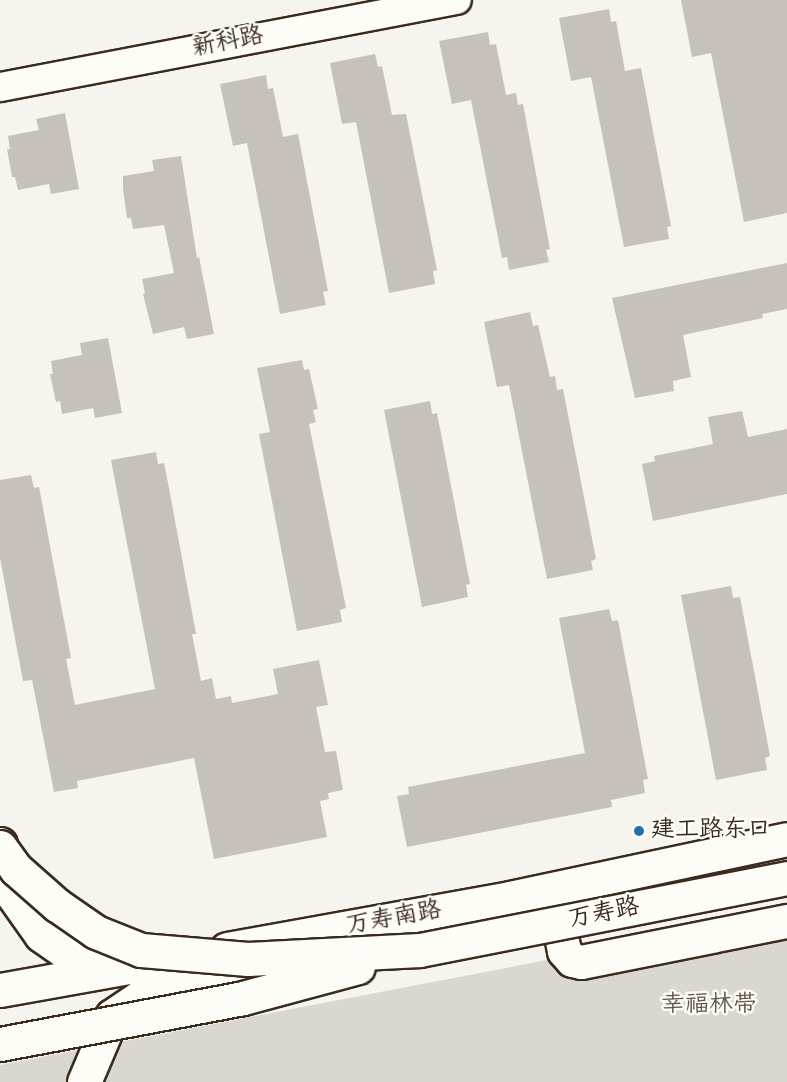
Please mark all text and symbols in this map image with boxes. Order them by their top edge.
street label: 新科路 [190,22,266,64]
place label: 建工路东口 [651,817,771,845]
marker: 建工路东口 [632,824,646,838]
street label: 万寿路 [566,893,642,935]
street label: 万寿南路 [344,896,444,942]
park label: 幸福林带 [661,992,757,1020]

